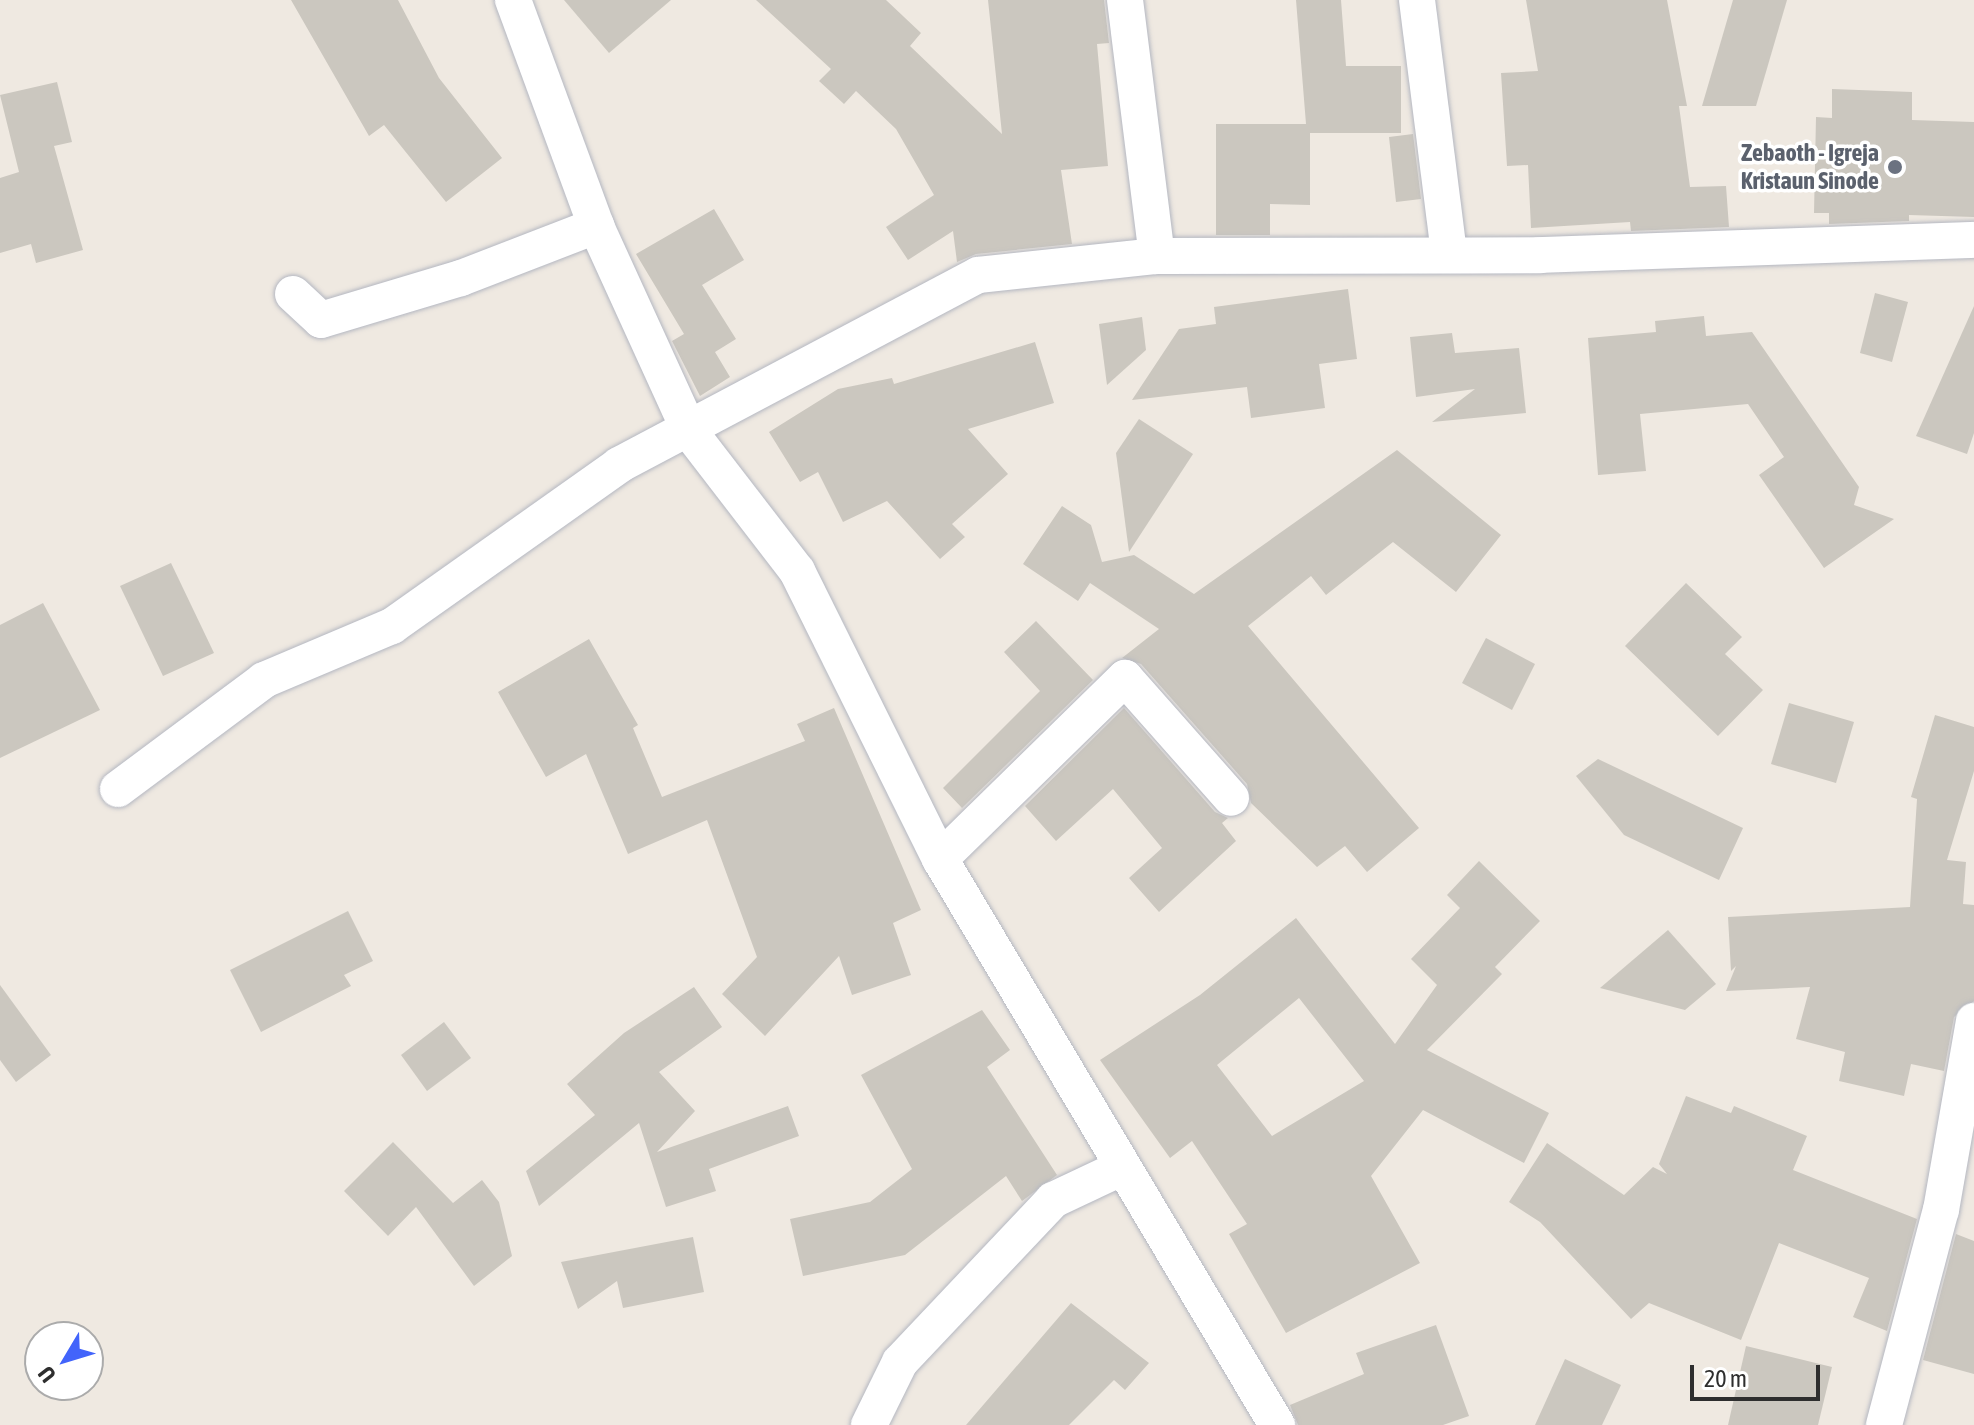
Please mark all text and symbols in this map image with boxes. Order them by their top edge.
place label: Zebaoth - Igreja Kristaun Sinode [1741,139,1879,195]
marker: Zebaoth - Igreja Kristaun Sinode [1886,158,1904,176]
north arrow [24,1321,104,1401]
scale bar [1694,1349,1824,1399]
text: U [32,1361,61,1388]
text: 20 m [1704,1365,1747,1392]

